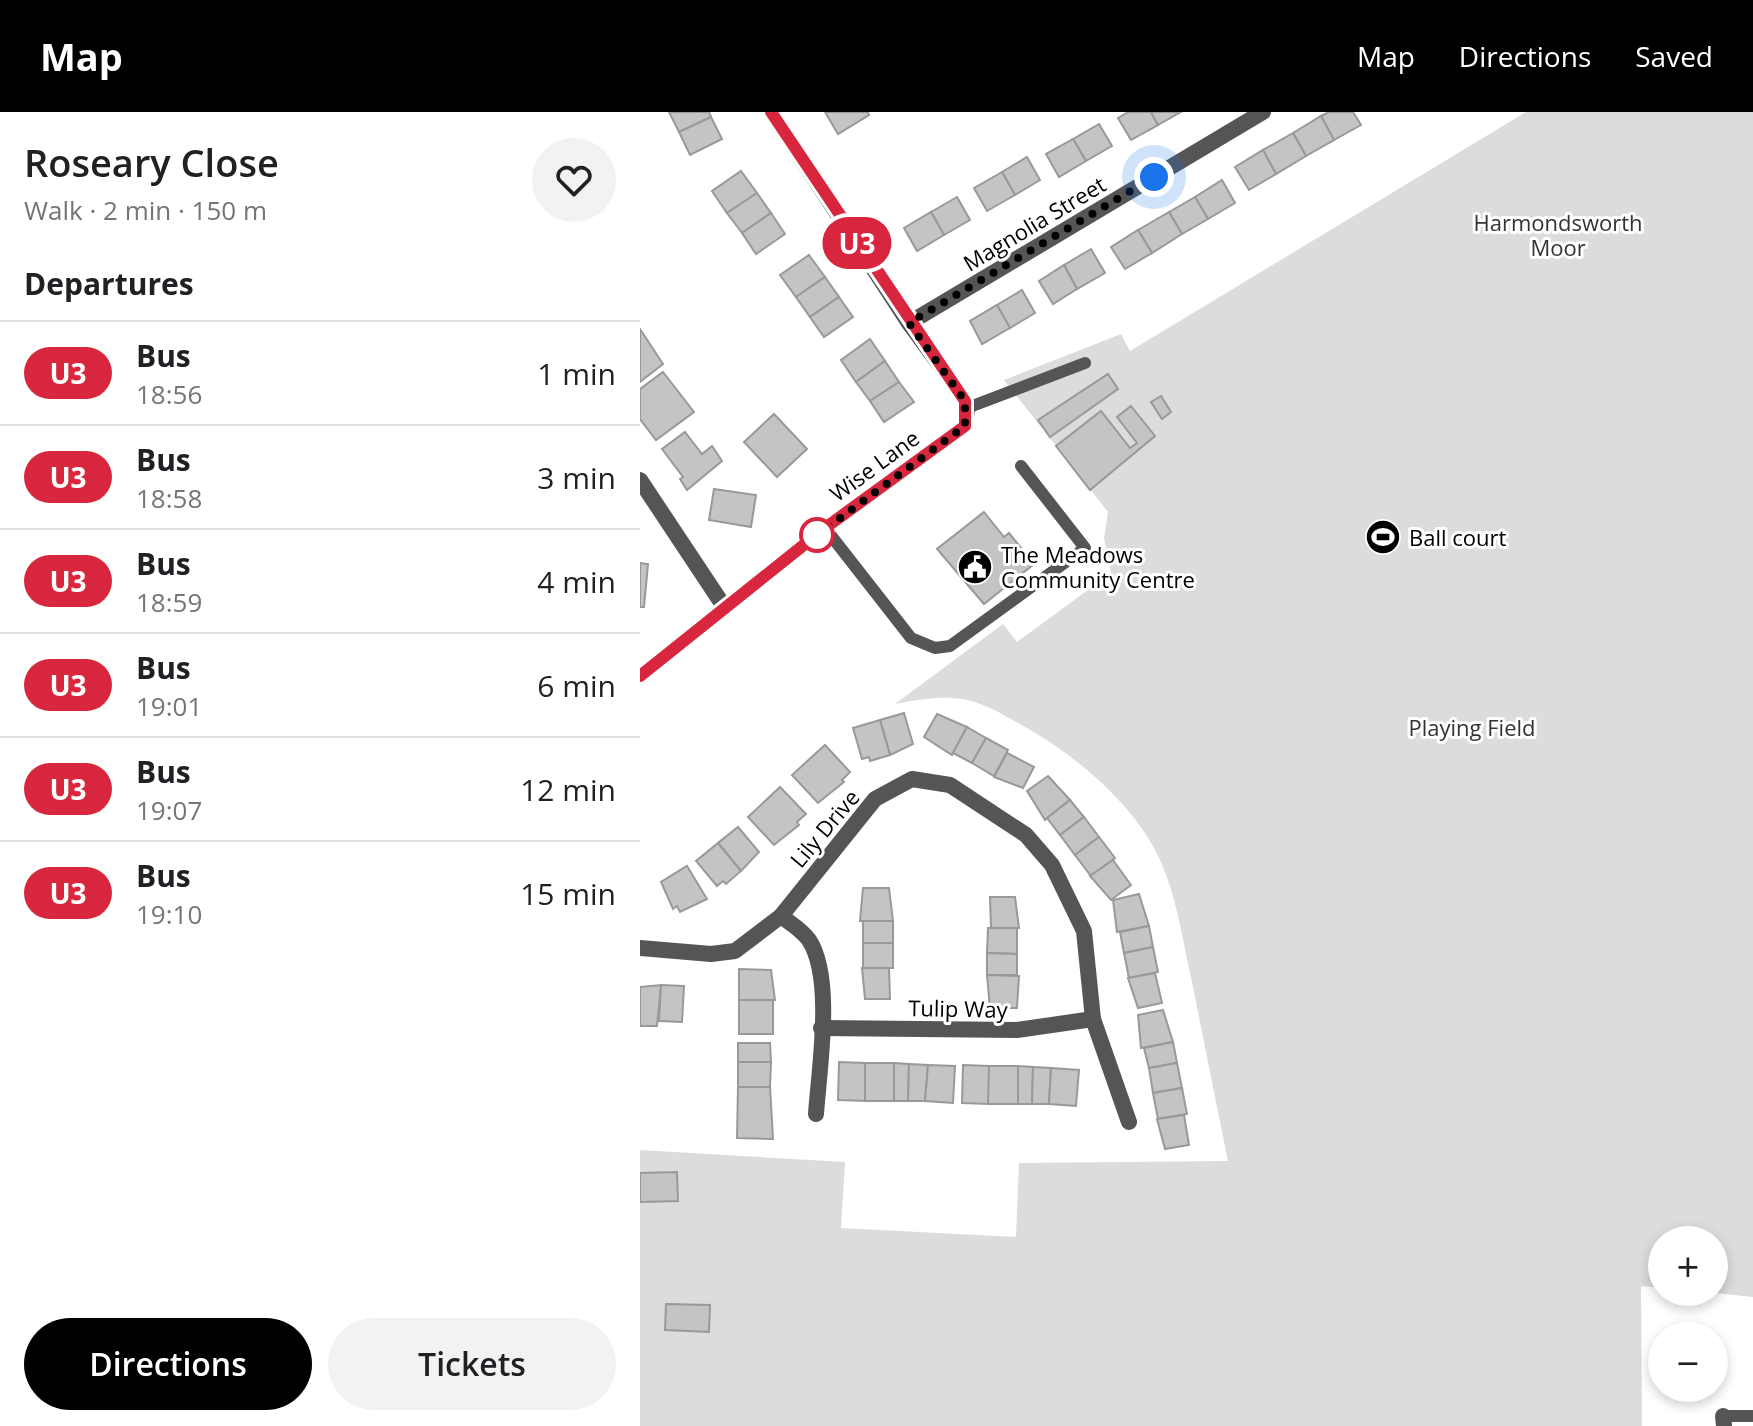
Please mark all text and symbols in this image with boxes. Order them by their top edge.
text: Map [40,30,123,82]
text: Map [1357,37,1415,75]
text: Directions [1459,37,1591,75]
text: Saved [1635,37,1713,75]
text: Roseary Close [24,136,279,188]
button: heart [532,138,616,222]
your location [1134,157,1174,197]
street label: Magnolia Street [957,169,1111,277]
text: Walk · 2 min · 150 m [24,192,267,228]
park label: Harmondsworth Moor [1473,207,1643,262]
line badge: U3 [821,217,893,269]
text: U3 [838,224,876,262]
text: Departures [24,263,194,304]
text: Bus [136,335,191,376]
text: 1 min [537,353,616,394]
text: U3 [49,354,87,392]
text: 18:56 [136,376,202,412]
street label: Wise Lane [823,422,925,508]
text: Bus [136,439,191,480]
text: 3 min [537,457,616,498]
text: U3 [49,458,87,496]
text: 18:58 [136,480,202,516]
unlabelled marker [800,518,834,552]
sports icon: Ball court [1364,518,1402,556]
place label: Ball court [1409,522,1507,552]
place label: The Meadows Community Centre [1001,539,1195,594]
text: Bus [136,543,191,584]
public building icon: The Meadows Community Centre [956,548,994,586]
text: 4 min [537,561,616,602]
text: U3 [49,562,87,600]
text: 18:59 [136,584,202,620]
text: Bus [136,647,191,688]
text: 6 min [537,665,616,706]
text: U3 [49,666,87,704]
text: 19:01 [136,688,202,724]
park label: Playing Field [1408,712,1536,742]
text: Bus [136,751,191,792]
text: 12 min [520,769,616,810]
text: U3 [49,770,87,808]
street label: Lily Drive [783,783,865,873]
text: 19:07 [136,792,202,828]
text: Bus [136,855,191,896]
text: 15 min [520,873,616,914]
text: U3 [49,874,87,912]
text: 19:10 [136,896,202,932]
street label: Tulip Way [908,992,1009,1024]
map controls [1648,1226,1728,1402]
button: + [1648,1226,1728,1306]
button: Directions [24,1318,312,1410]
button: Tickets [328,1318,616,1410]
button: − [1648,1322,1728,1402]

